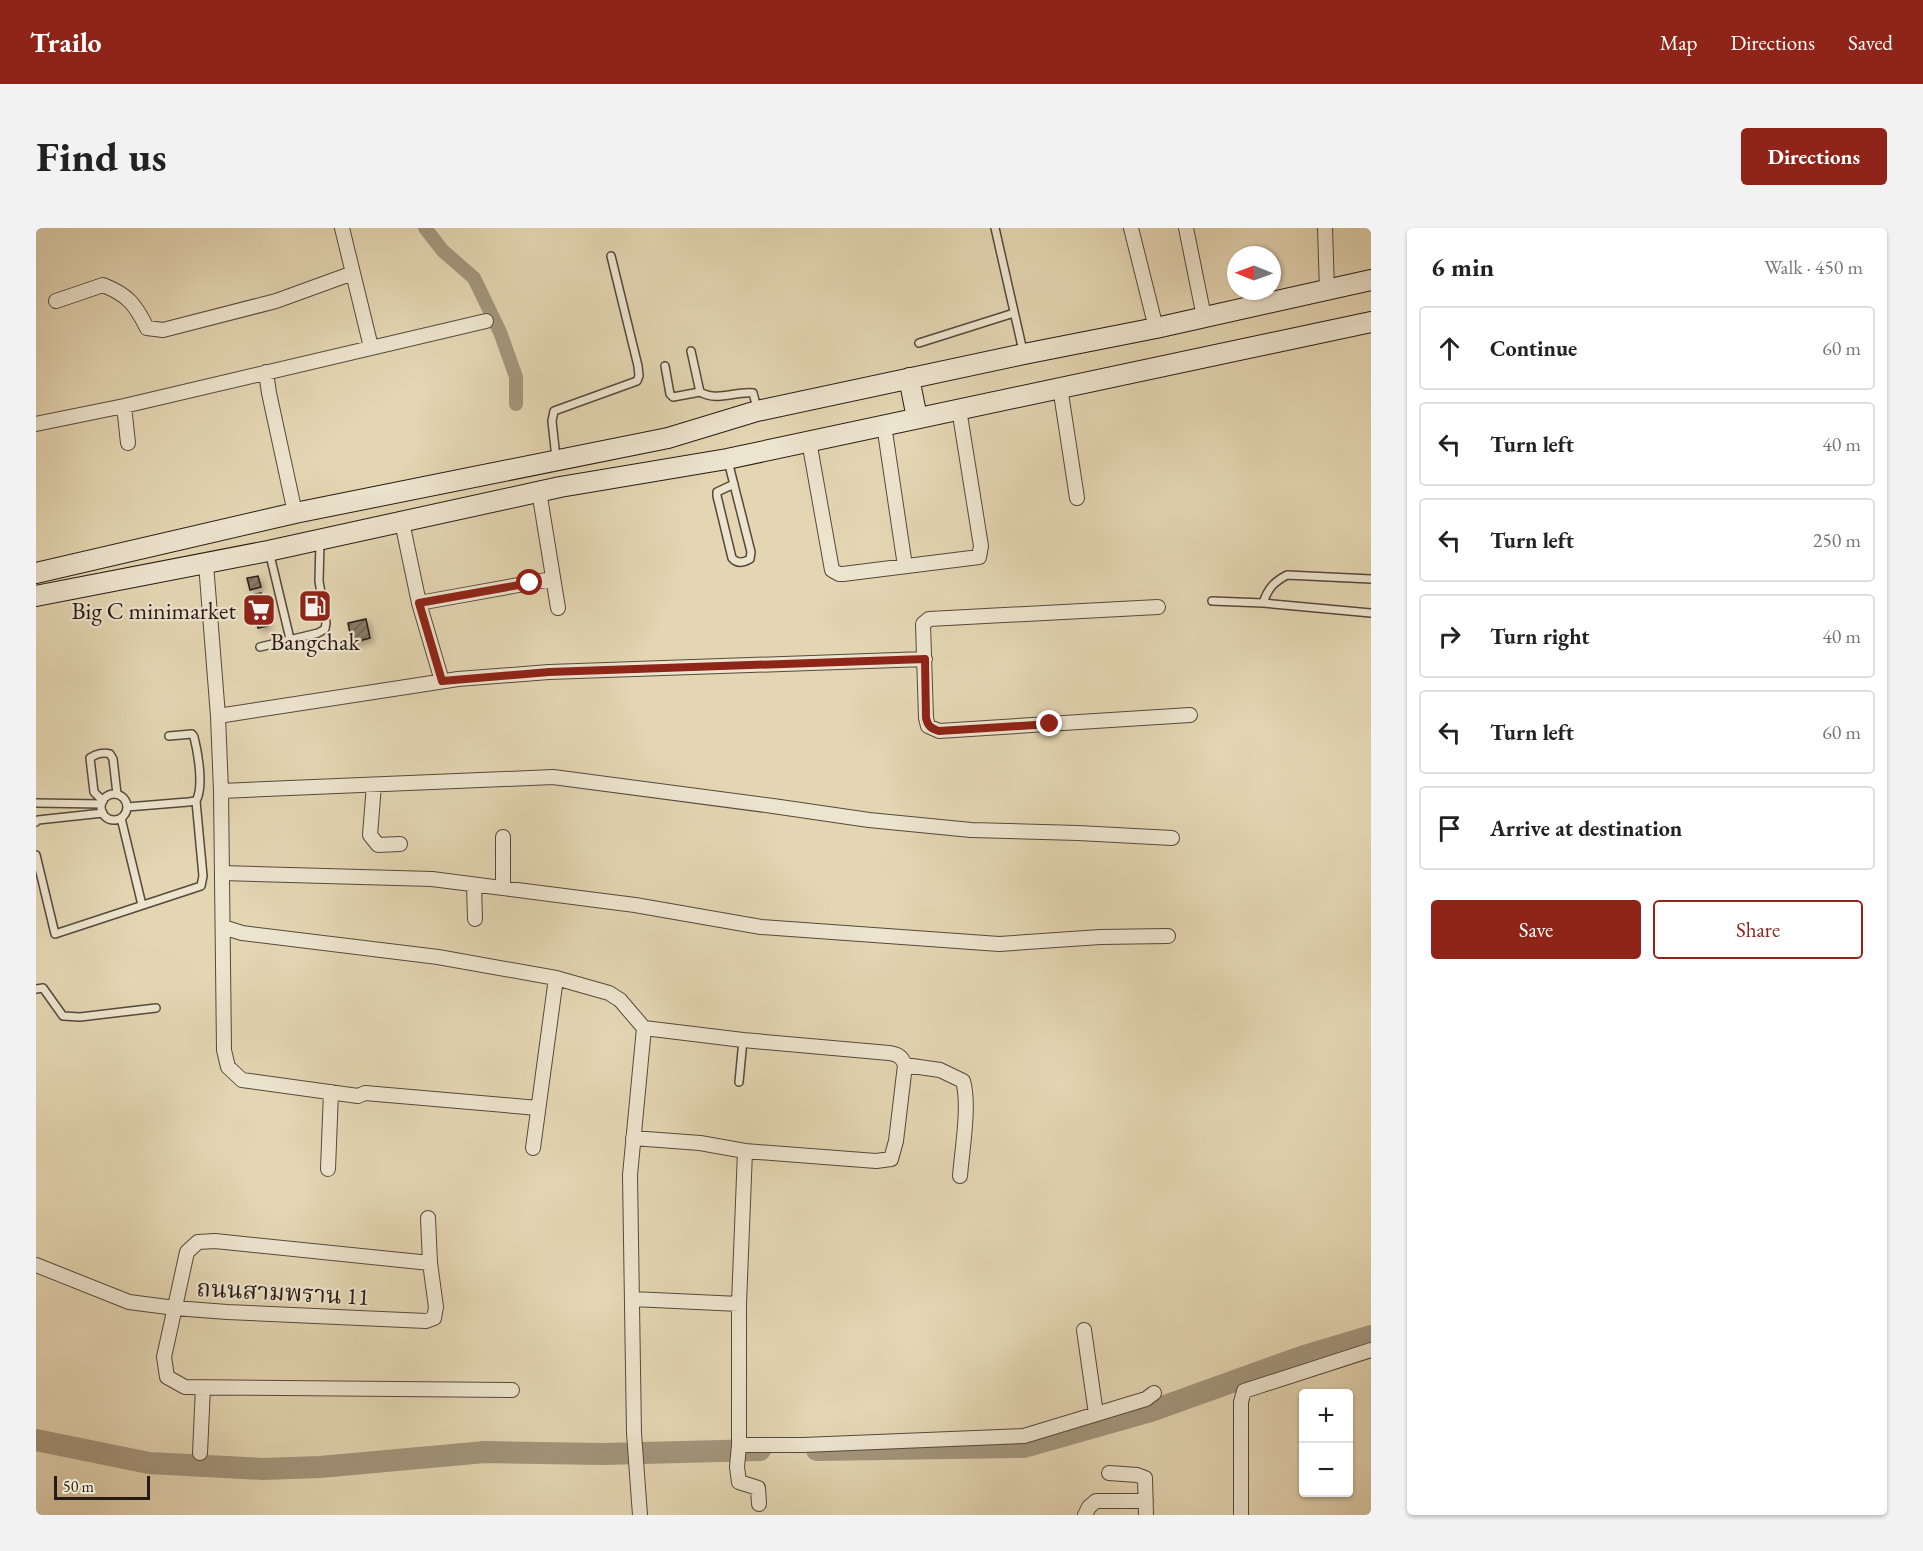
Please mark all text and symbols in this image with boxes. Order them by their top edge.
text: Trailo [30,24,102,60]
text: Map [1660,29,1697,56]
text: Directions [1730,29,1815,56]
text: Saved [1848,29,1893,56]
button: Directions [1741,128,1887,185]
text: Find us [36,129,167,184]
north arrow [1227,246,1281,300]
text: 6 min [1431,250,1494,284]
text: Walk · 450 m [1764,254,1863,280]
icon: ahead [1433,332,1466,365]
text: Continue [1490,334,1577,363]
text: 60 m [1822,335,1861,361]
icon: left [1433,428,1466,461]
text: Turn left [1490,430,1574,459]
text: 40 m [1822,431,1861,457]
icon: left [1433,524,1466,557]
text: Turn left [1490,526,1574,555]
text: 250 m [1813,527,1861,553]
route start [516,569,542,595]
fuel station icon: Bangchak [297,588,333,624]
supermarket icon: Big C minimarket [241,592,277,628]
place label: Big C minimarket [71,595,236,626]
icon: right [1433,620,1466,653]
text: Turn right [1490,622,1589,651]
text: 40 m [1822,623,1861,649]
place label: Bangchak [270,626,361,657]
route end [1036,710,1062,736]
icon: left [1433,716,1466,749]
text: Turn left [1490,718,1574,747]
text: 60 m [1822,719,1861,745]
icon: arrive [1433,812,1466,845]
text: Arrive at destination [1490,814,1682,843]
button: Save [1431,900,1641,959]
button: Share [1653,900,1863,959]
street label: ถนนสามพราน 11 [196,1272,370,1312]
map controls [1299,1389,1353,1497]
button: + [1299,1389,1353,1443]
button: − [1299,1443,1353,1497]
scale bar [54,1473,150,1500]
text: 50 m [63,1476,94,1497]

